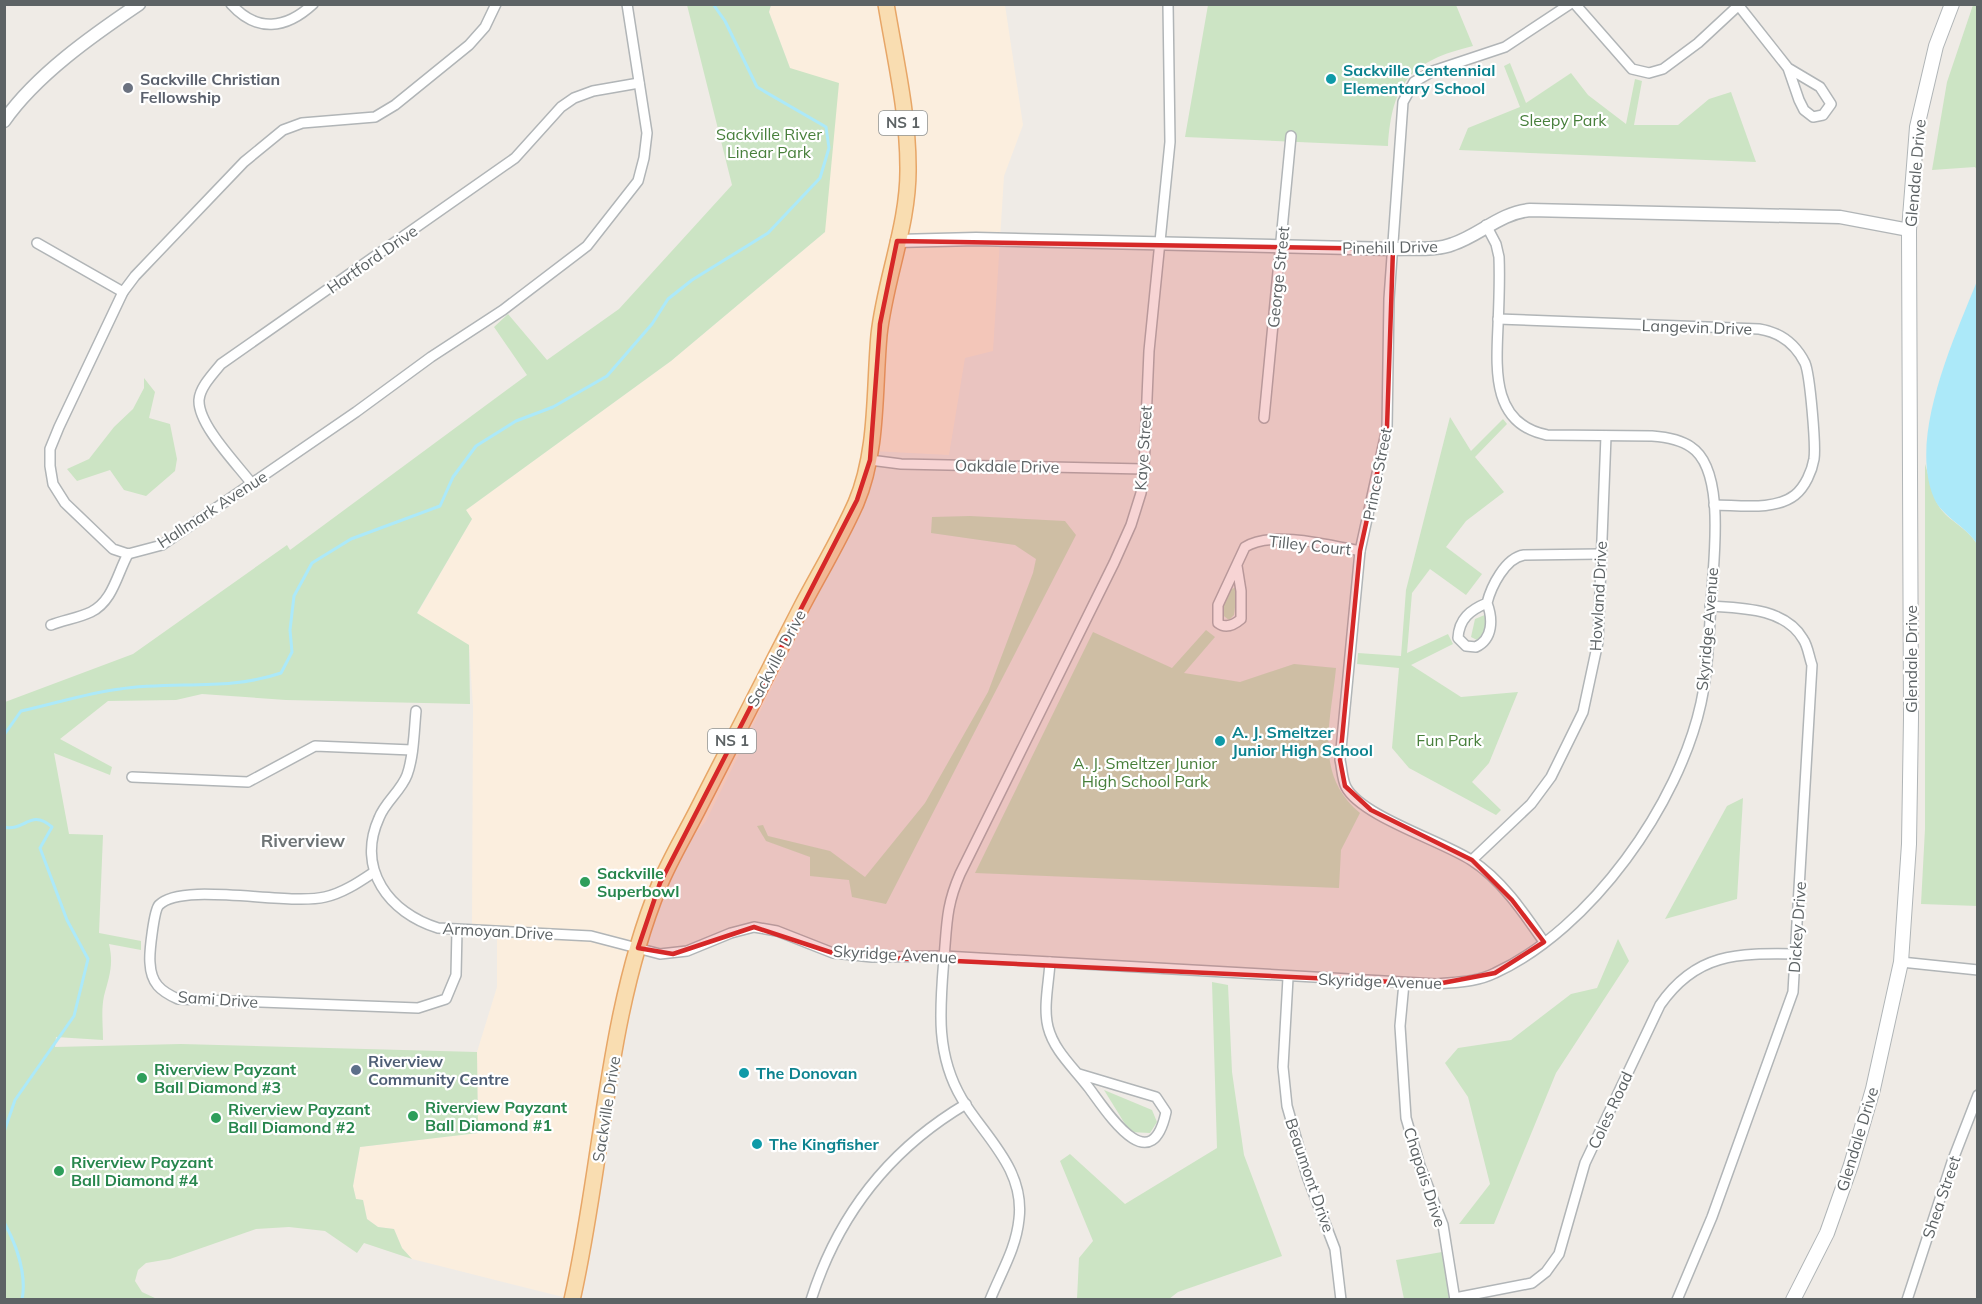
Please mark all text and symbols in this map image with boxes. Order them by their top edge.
place label: Sackville Centennial Elementary School [1343,60,1495,98]
place label: Sackville Christian Fellowship [140,69,280,107]
marker: Sackville Centennial Elementary School [1324,72,1338,86]
marker: Sackville Christian Fellowship [121,81,135,95]
park label: Sleepy Park [1519,110,1607,130]
road number: NS 1 [879,111,927,135]
street label: Glendale Drive [1900,118,1930,228]
park label: Sackville River Linear Park [716,124,822,162]
street label: Hartford Drive [323,220,421,298]
street label: George Street [1263,225,1293,329]
street label: Pinehill Drive [1342,236,1438,258]
street label: Langevin Drive [1641,315,1753,339]
street label: Kaye Street [1130,404,1156,491]
street label: Prince Street [1358,426,1396,522]
street label: Oakdale Drive [955,455,1059,477]
street label: Hallmark Avenue [153,466,271,552]
street label: Tilley Court [1268,531,1353,559]
street label: Howland Drive [1585,540,1611,652]
street label: Skyridge Avenue [1692,566,1722,692]
street label: Glendale Drive [1901,605,1921,713]
street label: Sackville Drive [742,606,810,710]
place label: A. J. Smeltzer Junior High School [1232,722,1373,760]
road number: NS 1 [708,729,756,753]
park label: Fun Park [1416,730,1482,750]
marker: A. J. Smeltzer Junior High School [1213,734,1227,748]
park label: A. J. Smeltzer Junior High School Park [1073,753,1217,791]
district label: Riverview [261,829,345,852]
place label: Sackville Superbowl [597,863,679,901]
marker: Sackville Superbowl [578,875,592,889]
street label: Dickey Drive [1784,881,1810,973]
street label: Armoyan Drive [442,918,554,944]
street label: Skyridge Avenue [833,941,957,967]
street label: Skyridge Avenue [1318,969,1442,993]
street label: Sami Drive [177,986,259,1012]
place label: Riverview Community Centre [368,1051,509,1089]
street label: Sackville Drive [588,1055,624,1163]
place label: Riverview Payzant Ball Diamond #3 [154,1059,296,1097]
marker: Riverview Community Centre [349,1063,363,1077]
place label: The Donovan [756,1063,857,1083]
marker: The Donovan [737,1066,751,1080]
street label: Coles Road [1583,1068,1637,1152]
marker: Riverview Payzant Ball Diamond #3 [135,1071,149,1085]
street label: Glendale Drive [1832,1084,1882,1194]
place label: Riverview Payzant Ball Diamond #1 [425,1097,567,1135]
place label: Riverview Payzant Ball Diamond #2 [228,1099,370,1137]
marker: Riverview Payzant Ball Diamond #1 [406,1109,420,1123]
marker: Riverview Payzant Ball Diamond #2 [209,1111,223,1125]
street label: Beaumont Drive [1281,1115,1339,1235]
street label: Chapais Drive [1399,1125,1451,1229]
place label: The Kingfisher [769,1134,880,1154]
marker: The Kingfisher [750,1137,764,1151]
place label: Riverview Payzant Ball Diamond #4 [71,1152,213,1190]
street label: Shea Street [1918,1153,1965,1241]
marker: Riverview Payzant Ball Diamond #4 [52,1164,66,1178]

